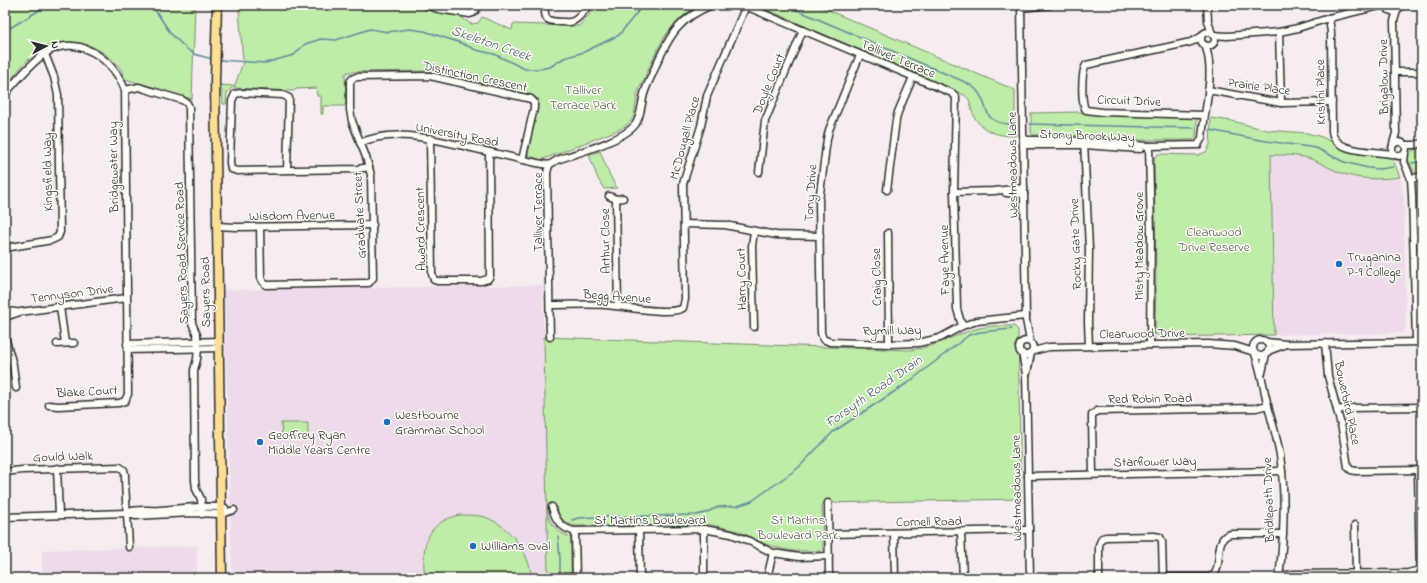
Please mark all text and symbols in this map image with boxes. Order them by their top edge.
water label: Skeleton Creek [448,21,535,68]
north arrow [26,26,66,66]
street label: Talliver Terrace [858,35,939,83]
street label: Brigalow Drive [1374,39,1395,116]
text: N [47,40,63,50]
street label: Doyle Court [748,50,791,119]
street label: Distinction Crescent [420,56,530,97]
street label: Kristini Place [1311,59,1331,125]
street label: Prairie Place [1226,73,1292,101]
park label: Talliver Terrace Park [550,81,617,115]
street label: Circuit Drive [1097,90,1161,112]
street label: McDougall Place [665,94,706,182]
street label: Westmeadows Lane [1003,111,1023,218]
street label: University Road [414,118,501,153]
street label: Bridgewater Way [104,121,125,214]
street label: Stony Brook Way [1039,125,1135,148]
street label: Kingsfield Way [38,132,59,212]
street label: Tony Drive [800,163,823,223]
street label: Graduate Street [348,170,372,259]
street label: Talliver Terrace [529,172,548,252]
street label: Sayers Road Service Road [170,181,195,325]
street label: Award Crescent [411,186,431,271]
street label: Misty Meadow Grove [1130,192,1150,300]
street label: Rocky Gate Drive [1065,198,1088,290]
street label: Wisdom Avenue [249,206,335,226]
street label: Arthur Close [596,208,616,274]
park label: Clearwood Drive Reserve [1177,223,1250,257]
street label: Faye Avenue [935,224,956,296]
street label: Harry Court [732,247,753,311]
street label: Craig Close [867,248,888,306]
place label: Truganina P-9 College [1347,248,1401,283]
street label: Sayers Road [196,256,217,327]
marker: Truganina P-9 College [1334,259,1344,269]
street label: Tennyson Drive [29,279,115,310]
street label: Begg Avenue [581,285,652,310]
street label: Rymill Way [862,321,922,342]
street label: Clearwood Drive [1099,324,1185,344]
water label: Forsyth Road Drain [821,350,928,434]
street label: Bowerbird Place [1329,358,1365,447]
street label: Blake Court [55,381,119,403]
street label: Red Robin Road [1108,389,1193,409]
place label: Westbourne Grammar School [395,406,484,440]
marker: Westbourne Grammar School [382,417,392,427]
place label: Geoffrey Ryan Middle Years Centre [268,426,371,460]
street label: Westmeadows Lane [1007,434,1027,541]
marker: Geoffrey Ryan Middle Years Centre [255,437,265,447]
street label: Gould Walk [33,446,94,468]
street label: Starflower Way [1113,452,1197,473]
street label: Bridlepath Drive [1258,457,1280,544]
street label: St Martins Boulevard [594,511,707,530]
park label: St Martins Boulevard Park [756,511,839,545]
street label: Cornell Road [896,512,963,532]
place label: Williams Oval [481,537,551,556]
marker: Williams Oval [468,541,478,551]

